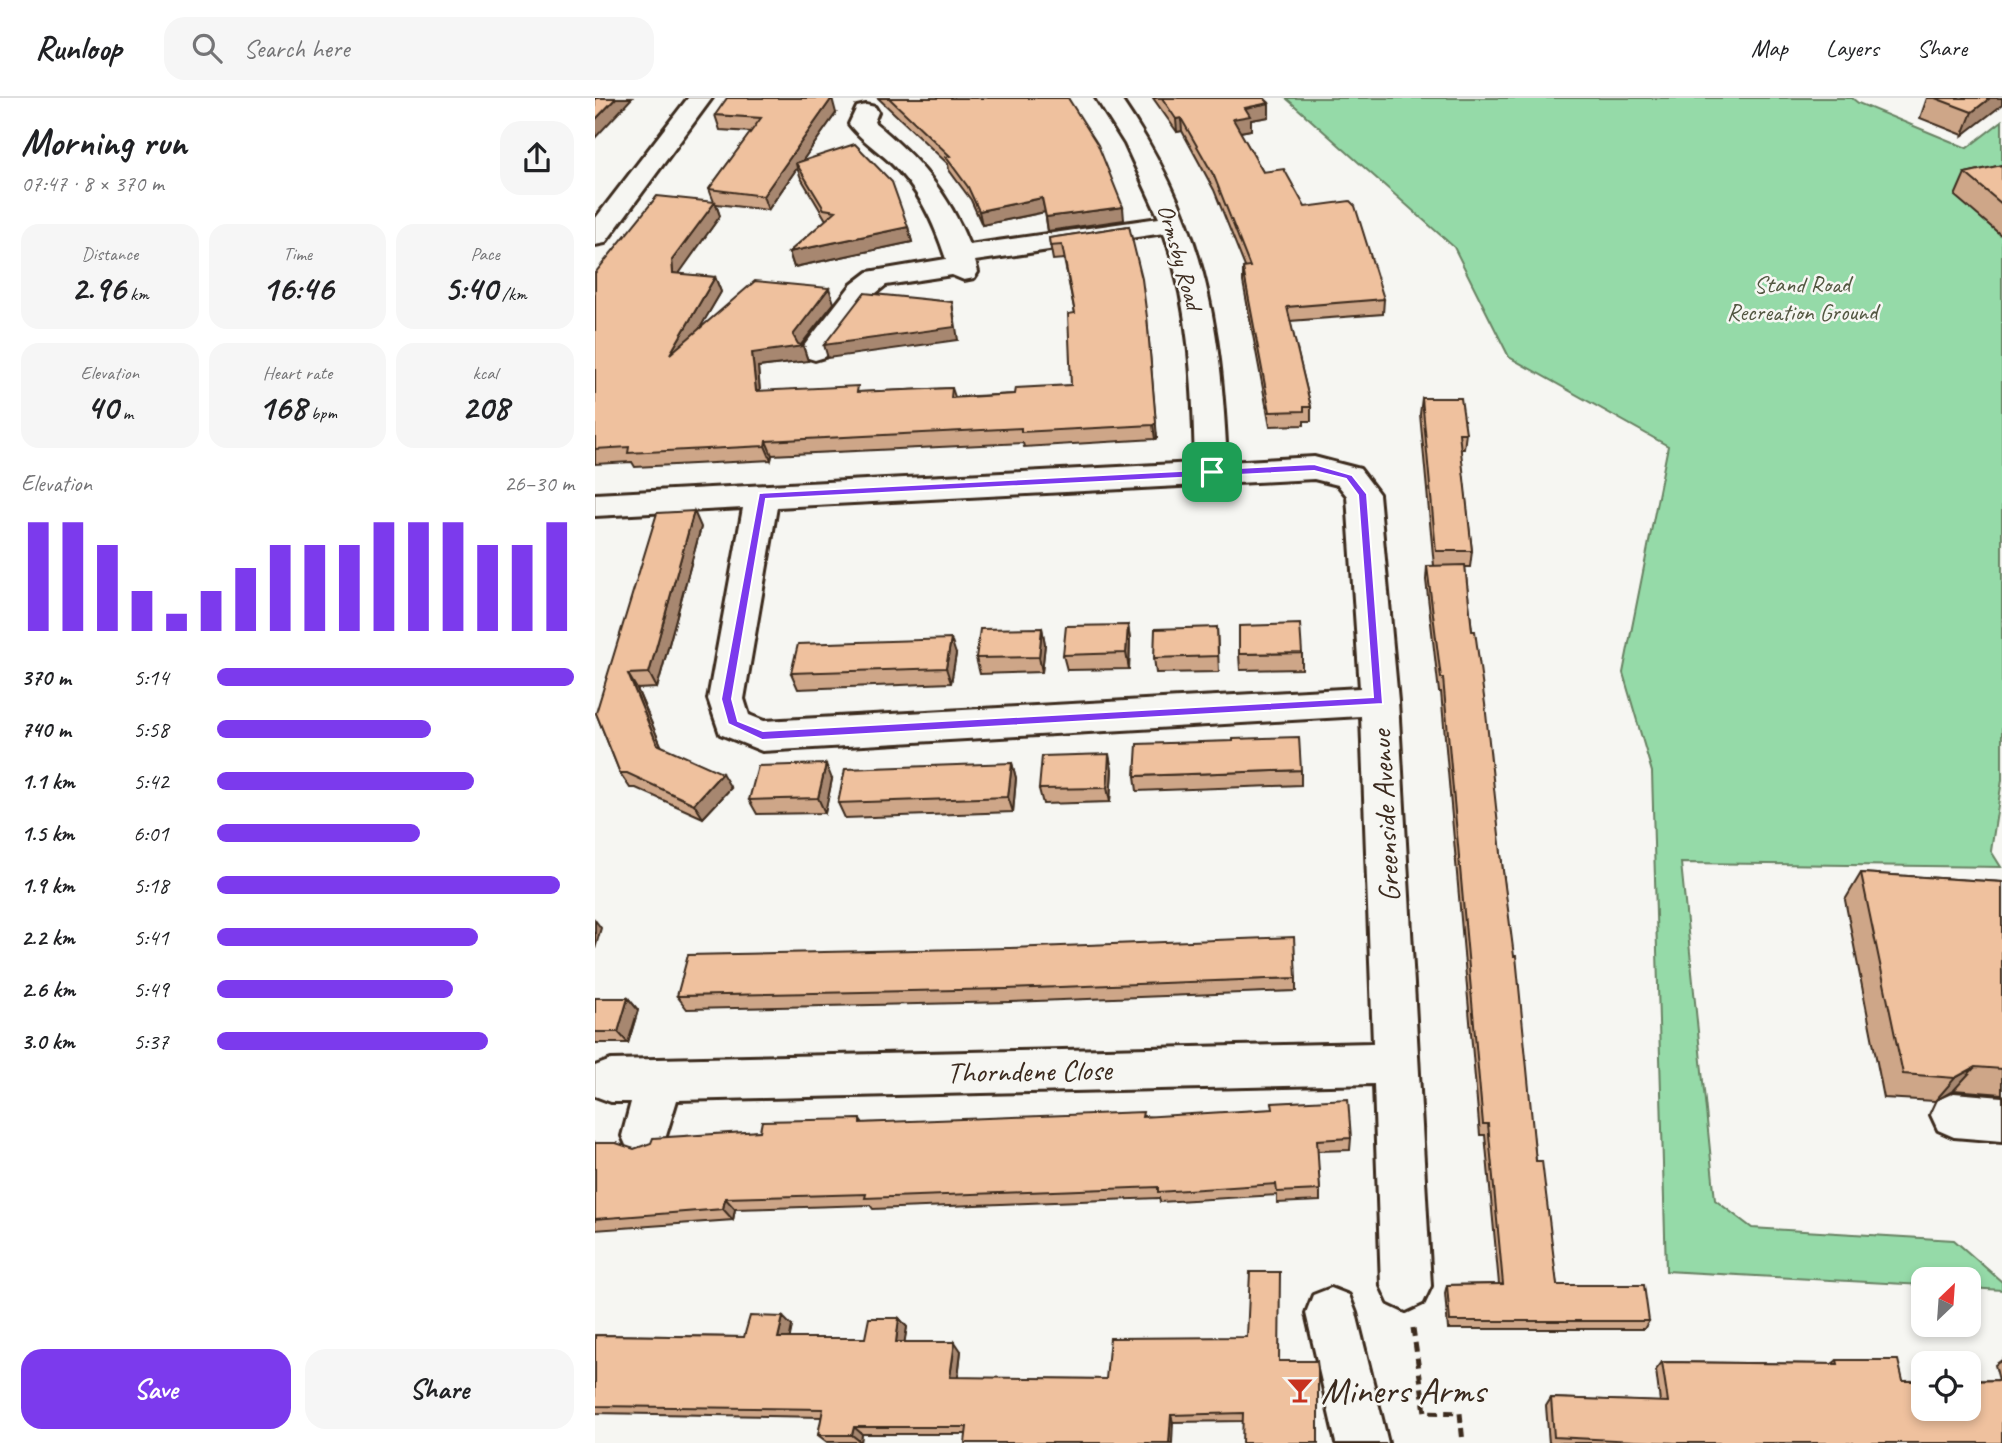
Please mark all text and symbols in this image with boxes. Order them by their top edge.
search box [164,17,654,80]
text: Runloop [35,27,122,69]
icon: search [188,29,226,67]
text: Search here [244,32,349,65]
text: Map [1751,33,1788,63]
text: Layers [1826,33,1879,63]
text: Share [1917,33,1967,63]
text: Morning run [21,119,187,166]
button: share [500,121,574,195]
text: 07:47 · 8 × 370 m [21,169,164,198]
street label: Ormsby Road [1151,201,1210,316]
text: Distance [81,242,138,266]
text: Time [283,242,312,266]
text: Pace [471,242,500,266]
text: 2.96 [71,266,125,311]
text: 16:46 [262,266,333,311]
text: 5:40 [444,266,497,311]
park label: Stand Road Recreation Ground [1727,269,1881,327]
text: km [125,282,149,306]
text: /km [497,282,527,306]
text: Elevation [81,361,139,385]
text: Heart rate [263,361,332,385]
text: kcal [473,361,498,385]
text: 40 [86,385,118,430]
text: 168 [258,385,306,430]
text: 208 [462,385,509,430]
text: m [118,401,133,425]
text: bpm [306,401,337,425]
pin [1182,442,1242,502]
icon: arrive [1193,453,1231,491]
text: Elevation [21,469,92,498]
text: 26–30 m [504,469,574,498]
text: 370 m [21,663,71,692]
text: 5:14 [133,663,169,692]
text: 740 m [21,715,71,744]
text: 5:58 [133,715,169,744]
street label: Greenside Avenue [1361,727,1408,903]
text: 1.1 km [21,767,75,796]
text: 5:42 [133,767,169,796]
text: 1.5 km [21,819,74,848]
text: 6:01 [133,819,169,848]
text: 1.9 km [21,871,74,900]
text: 5:18 [133,871,169,900]
text: 2.2 km [21,923,75,952]
text: 5:41 [133,923,169,952]
text: 2.6 km [21,975,75,1004]
text: 5:49 [133,975,169,1004]
text: 3.0 km [21,1027,75,1056]
text: 5:37 [133,1027,169,1056]
street label: Thorndene Close [946,1051,1114,1091]
north arrow [1911,1267,1981,1337]
map controls [1911,1267,1981,1421]
button: Save [21,1349,291,1429]
button: Share [305,1349,574,1429]
button: locate [1911,1351,1981,1421]
place label: Miners Arms [1321,1367,1489,1414]
bar icon: Miners Arms [1285,1375,1315,1405]

